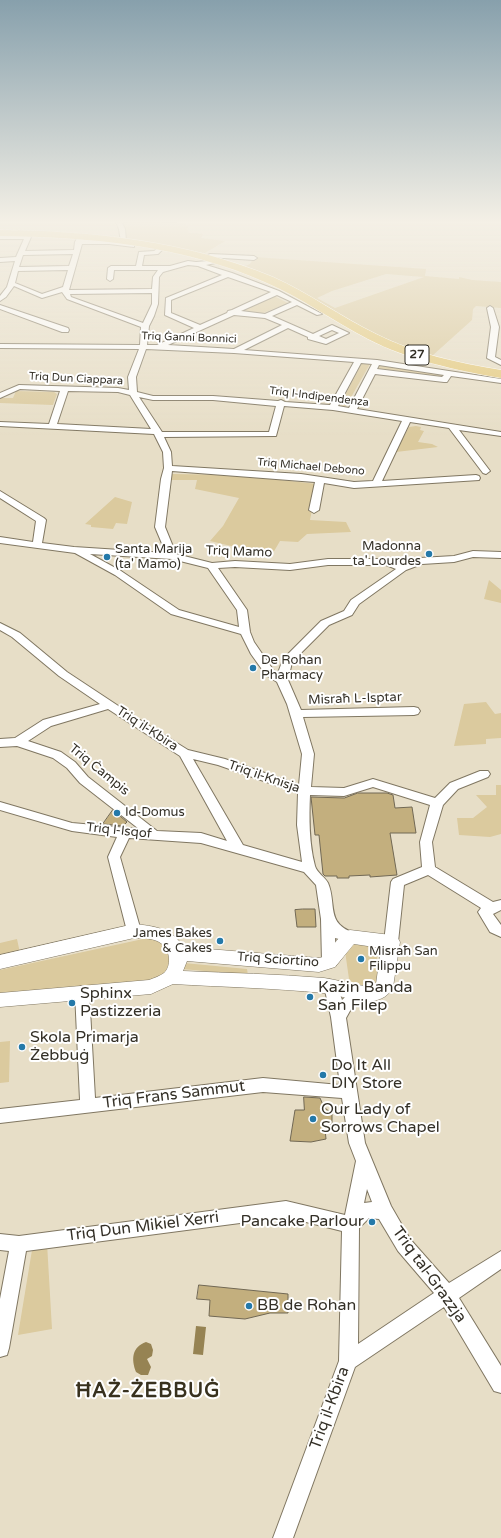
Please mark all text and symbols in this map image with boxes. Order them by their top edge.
street label: Triq Ġanni Bonnici [141,330,237,346]
road number: 27 [405,345,429,365]
street label: Triq Dun Ciappara [29,370,123,388]
street label: Triq l-Indipendenza [268,384,370,410]
street label: Triq Michael Debono [257,456,365,478]
place label: Madonna ta' Lourdes [353,539,421,570]
place label: Santa Marija (ta' Mamo) [115,542,192,573]
street label: Triq Mamo [205,543,273,561]
marker: Madonna ta' Lourdes [424,549,434,559]
marker: Santa Marija (ta' Mamo) [102,552,112,562]
place label: De Rohan Pharmacy [261,653,323,684]
marker: De Rohan Pharmacy [248,663,258,673]
street label: Misraħ L-Isptar [308,690,402,708]
street label: Triq il-Kbira [113,703,181,755]
street label: Triq Ċampis [66,741,132,799]
street label: Triq il-Knisja [226,757,302,797]
place label: Id-Domus [125,805,185,821]
marker: Id-Domus [112,808,122,818]
street label: Triq l-Isqof [86,820,152,842]
place label: James Bakes & Cakes [133,926,212,957]
marker: James Bakes & Cakes [215,936,225,946]
place label: Misraħ San Filippu [369,944,438,975]
street label: Triq Sciortino [237,949,319,971]
marker: Misraħ San Filippu [356,954,366,964]
place label: Każin Banda San Filep [318,978,412,1016]
place label: Sphinx Pastizzeria [80,984,161,1022]
marker: Każin Banda San Filep [305,992,315,1002]
marker: Sphinx Pastizzeria [67,998,77,1008]
place label: Skola Primarja Żebbuġ [30,1028,139,1066]
marker: Skola Primarja Żebbuġ [17,1042,27,1052]
place label: Do It All DIY Store [331,1056,402,1094]
marker: Do It All DIY Store [318,1070,328,1080]
street label: Triq Frans Sammut [102,1077,246,1113]
place label: Our Lady of Sorrows Chapel [321,1100,440,1138]
marker: Our Lady of Sorrows Chapel [308,1114,318,1124]
street label: Triq Dun Mikiel Xerri [66,1208,220,1246]
place label: Pancake Parlour [241,1212,364,1232]
marker: Pancake Parlour [367,1217,377,1227]
street label: Triq tal-Grazzja [388,1223,470,1327]
place label: BB de Rohan [257,1296,356,1316]
marker: BB de Rohan [244,1301,254,1311]
street label: Triq il-Kbira [306,1364,354,1452]
district label: ĦAŻ-ŻEBBUĠ [76,1380,220,1404]

